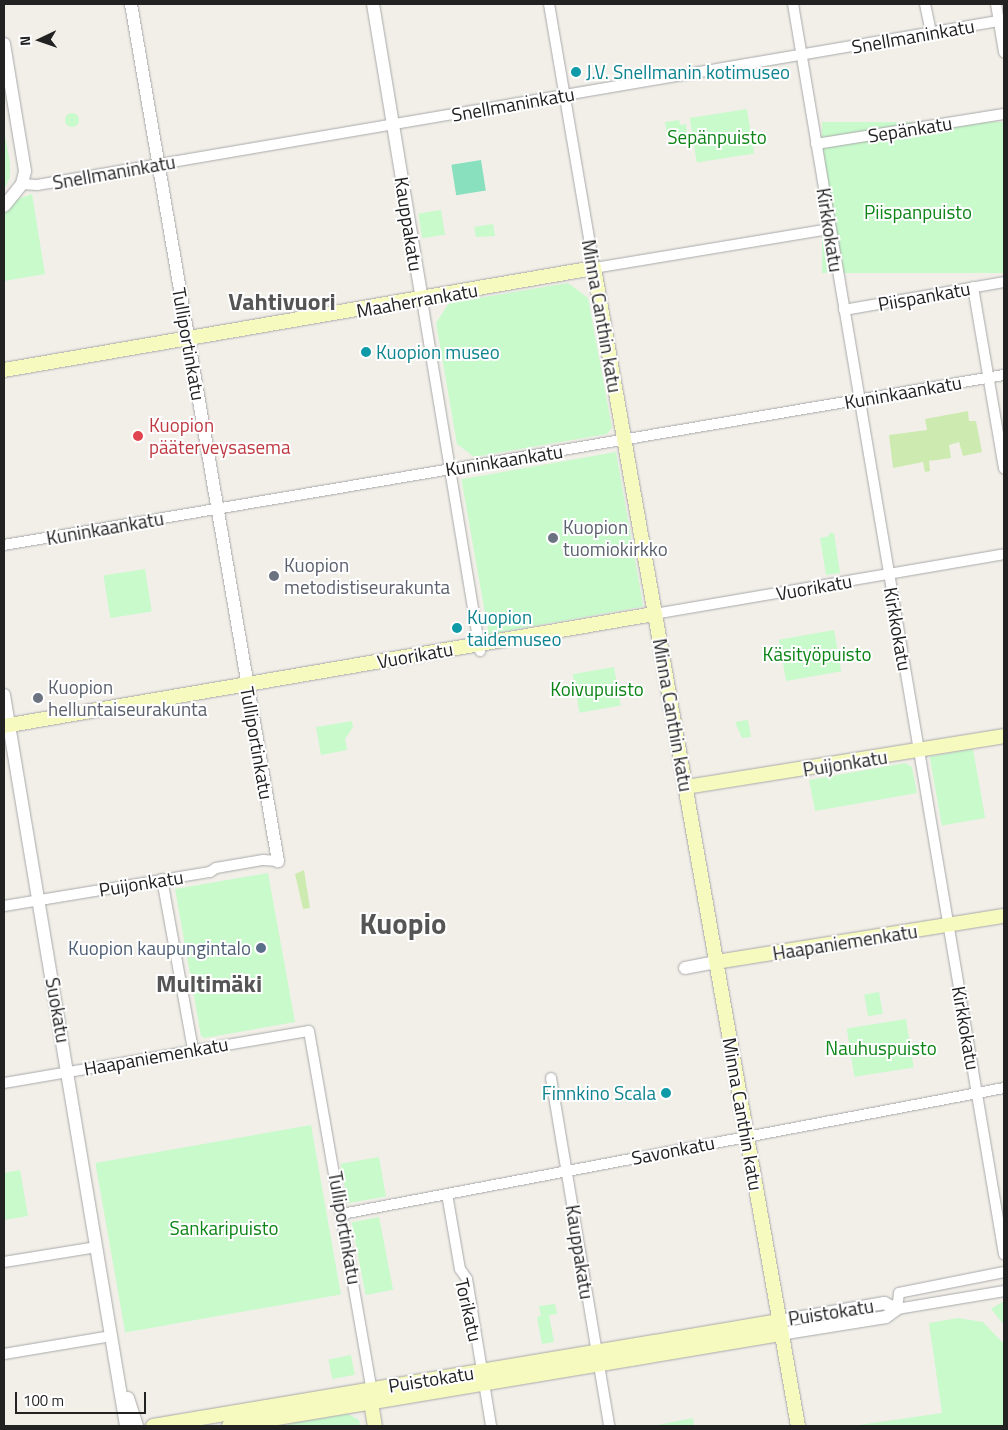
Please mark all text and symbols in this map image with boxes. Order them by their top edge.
street label: Snellmaninkatu [850,14,976,58]
north arrow [15,15,65,65]
text: N [14,35,35,46]
place label: J.V. Snellmanin kotimuseo [586,61,790,83]
marker: J.V. Snellmanin kotimuseo [570,66,582,78]
street label: Snellmaninkatu [450,82,576,126]
street label: Sepänkatu [866,111,954,147]
park label: Sepänpuisto [667,126,767,148]
street label: Snellmaninkatu [51,150,177,194]
street label: Kauppakatu [390,175,428,273]
street label: Kirkkokatu [812,186,848,274]
park label: Piispanpuisto [864,201,972,223]
street label: Minna Canthin katu [577,238,627,394]
street label: Piispankatu [876,277,972,315]
street label: Maaherrankatu [354,278,480,322]
street label: Tulliportinkatu [168,286,210,402]
district label: Vahtivuori [228,288,336,316]
place label: Kuopion museo [376,341,500,363]
marker: Kuopion museo [360,346,372,358]
street label: Kuninkaankatu [843,370,963,414]
place label: Kuopion pääterveysasema [149,414,291,458]
marker: Kuopion pääterveysasema [131,429,145,443]
street label: Kuninkaankatu [444,439,564,481]
street label: Kuninkaankatu [45,506,165,550]
place label: Kuopion tuomiokirkko [563,516,668,560]
marker: Kuopion tuomiokirkko [547,532,559,544]
place label: Kuopion metodistiseurakunta [284,554,450,598]
street label: Vuorikatu [774,569,854,605]
marker: Kuopion metodistiseurakunta [268,570,280,582]
street label: Kirkkokatu [879,585,917,673]
place label: Kuopion taidemuseo [467,606,561,650]
marker: Kuopion taidemuseo [451,622,463,634]
street label: Vuorikatu [375,637,455,673]
street label: Minna Canthin katu [648,637,698,793]
park label: Käsityöpuisto [763,643,871,665]
place label: Kuopion helluntaiseurakunta [48,676,207,720]
park label: Koivupuisto [550,678,644,700]
street label: Tulliportinkatu [236,685,278,801]
marker: Kuopion helluntaiseurakunta [32,692,44,704]
street label: Puijonkatu [801,745,889,781]
street label: Puijonkatu [97,865,185,901]
district label: Kuopio [360,907,446,941]
street label: Haapaniemenkatu [771,919,919,965]
place label: Kuopion kaupungintalo [68,937,251,959]
marker: Kuopion kaupungintalo [255,942,267,954]
district label: Multimäki [156,970,262,998]
street label: Suokatu [41,976,75,1044]
street label: Kirkkokatu [947,984,985,1072]
street label: Haapaniemenkatu [82,1032,230,1080]
street label: Minna Canthin katu [718,1036,768,1192]
park label: Nauhuspuisto [825,1037,937,1059]
place label: Finnkino Scala [542,1082,656,1104]
marker: Finnkino Scala [660,1087,672,1099]
street label: Savonkatu [629,1131,717,1169]
street label: Tulliportinkatu [324,1170,366,1286]
street label: Kauppakatu [561,1203,599,1301]
park label: Sankaripuisto [169,1217,279,1239]
street label: Torikatu [451,1276,487,1344]
street label: Puistokatu [787,1294,875,1330]
street label: Puistokatu [387,1361,475,1397]
scale bar [18,1382,149,1414]
text: 100 m [23,1389,64,1412]

